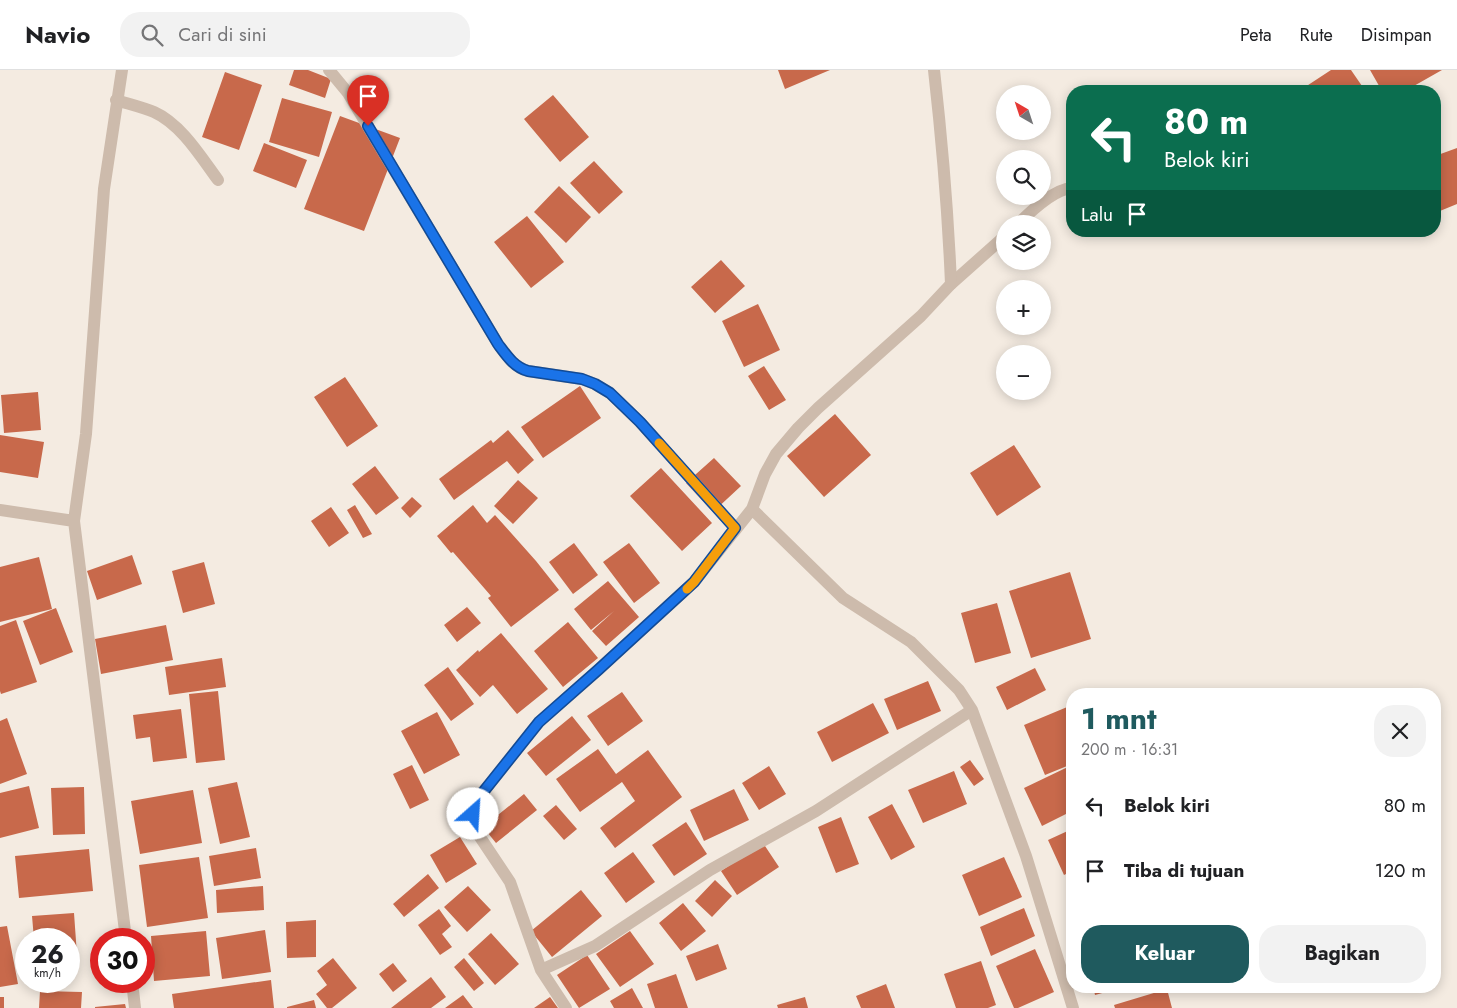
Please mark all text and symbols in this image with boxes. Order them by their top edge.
search box [120,12,470,57]
text: Navio [25,17,90,52]
icon: search [138,21,166,49]
text: Cari di sini [178,21,267,48]
text: Peta [1240,22,1272,48]
text: Rute [1300,22,1333,48]
text: Disimpan [1361,22,1432,48]
pin [347,75,389,126]
icon: arrive [354,82,382,110]
north arrow [996,85,1051,140]
map controls [996,85,1051,400]
text: 80 m [1164,97,1248,147]
icon: left [1081,105,1146,170]
text: Belok kiri [1164,143,1250,175]
button: search [996,150,1051,205]
icon: arrive [1123,200,1151,228]
text: Lalu [1081,201,1113,228]
button: layers [996,215,1051,270]
button: + [996,280,1051,335]
button: − [996,345,1051,400]
text: 1 mnt [1081,697,1157,740]
button: close [1374,705,1426,757]
text: 200 m · 16:31 [1081,738,1178,761]
position arrow [446,787,498,839]
icon: left [1081,792,1109,820]
text: Belok kiri [1124,792,1210,819]
text: 80 m [1384,792,1426,819]
icon: arrive [1081,857,1109,885]
text: Tiba di tujuan [1124,857,1244,884]
text: 120 m [1375,857,1426,884]
button: Keluar [1081,925,1249,983]
button: Bagikan [1259,925,1426,983]
speed limit sign: 30 [90,928,155,993]
text: 26 [31,936,64,972]
text: km/h [34,964,61,982]

